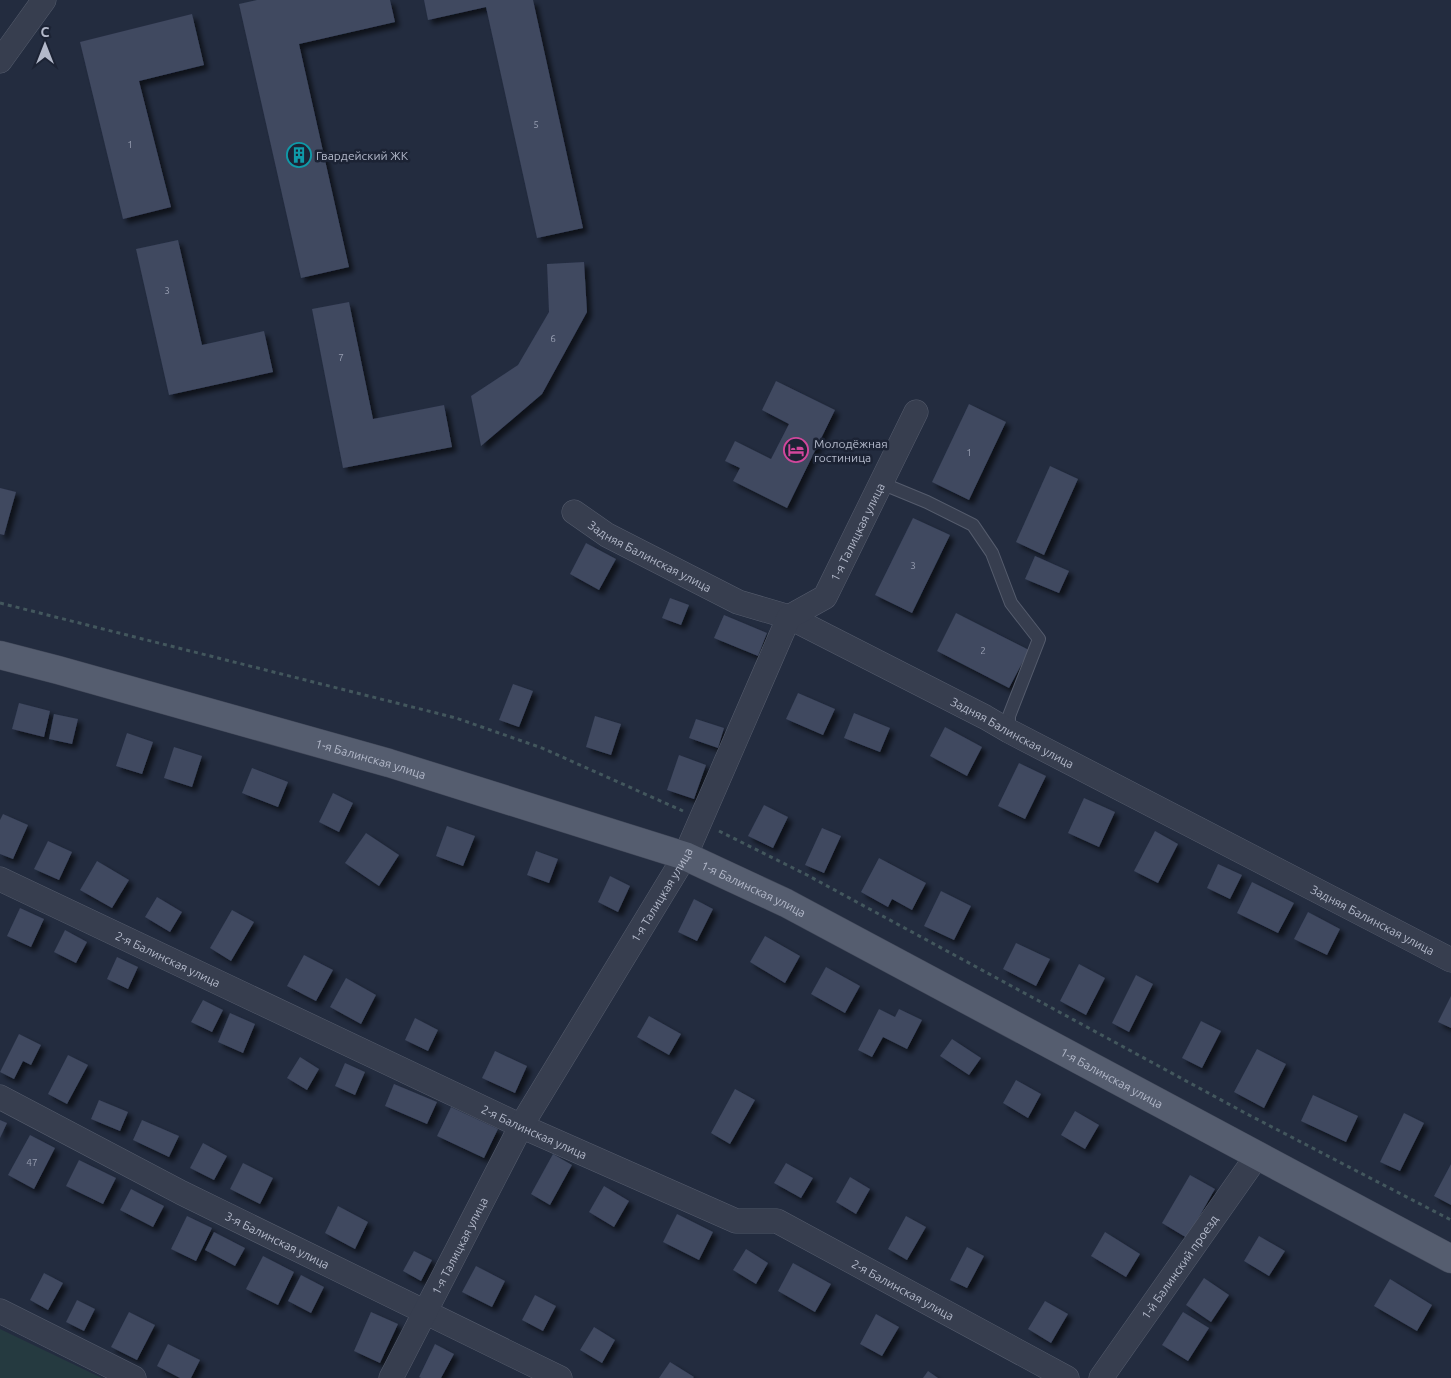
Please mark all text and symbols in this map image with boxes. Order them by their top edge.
north arrow [20,20,70,70]
text: С [41,24,50,40]
house number: 5 [533,119,539,130]
house number: 1 [127,139,133,150]
building icon: Гвардейский ЖК [286,142,312,168]
place label: Гвардейский ЖК [316,149,409,162]
house number: 3 [164,285,170,296]
house number: 6 [550,333,556,344]
house number: 7 [338,352,344,363]
hotel icon: Молодёжная гостиница [783,437,809,463]
place label: Молодёжная гостиница [814,437,888,464]
house number: 1 [966,447,972,458]
street label: 1-я Талицкая улица [828,481,887,583]
street label: Задняя Балинская улица [586,518,714,594]
house number: 3 [910,560,916,571]
house number: 2 [980,645,986,656]
street label: Задняя Балинская улица [949,694,1076,770]
street label: 1-я Балинская улица [314,736,428,781]
street label: 1-я Талицкая улица [628,846,694,944]
street label: 1-я Балинская улица [699,858,808,919]
street label: Задняя Балинская улица [1309,882,1437,957]
street label: 2-я Балинская улица [114,928,222,989]
street label: 1-я Балинская улица [1058,1045,1165,1110]
street label: 2-я Балинская улица [480,1102,589,1161]
house number: 47 [26,1157,38,1168]
street label: 1-я Талицкая улица [429,1195,490,1296]
street label: 3-я Балинская улица [223,1209,332,1271]
street label: 1-й Балинский проезд [1138,1212,1220,1321]
street label: 2-я Балинская улица [850,1256,956,1322]

